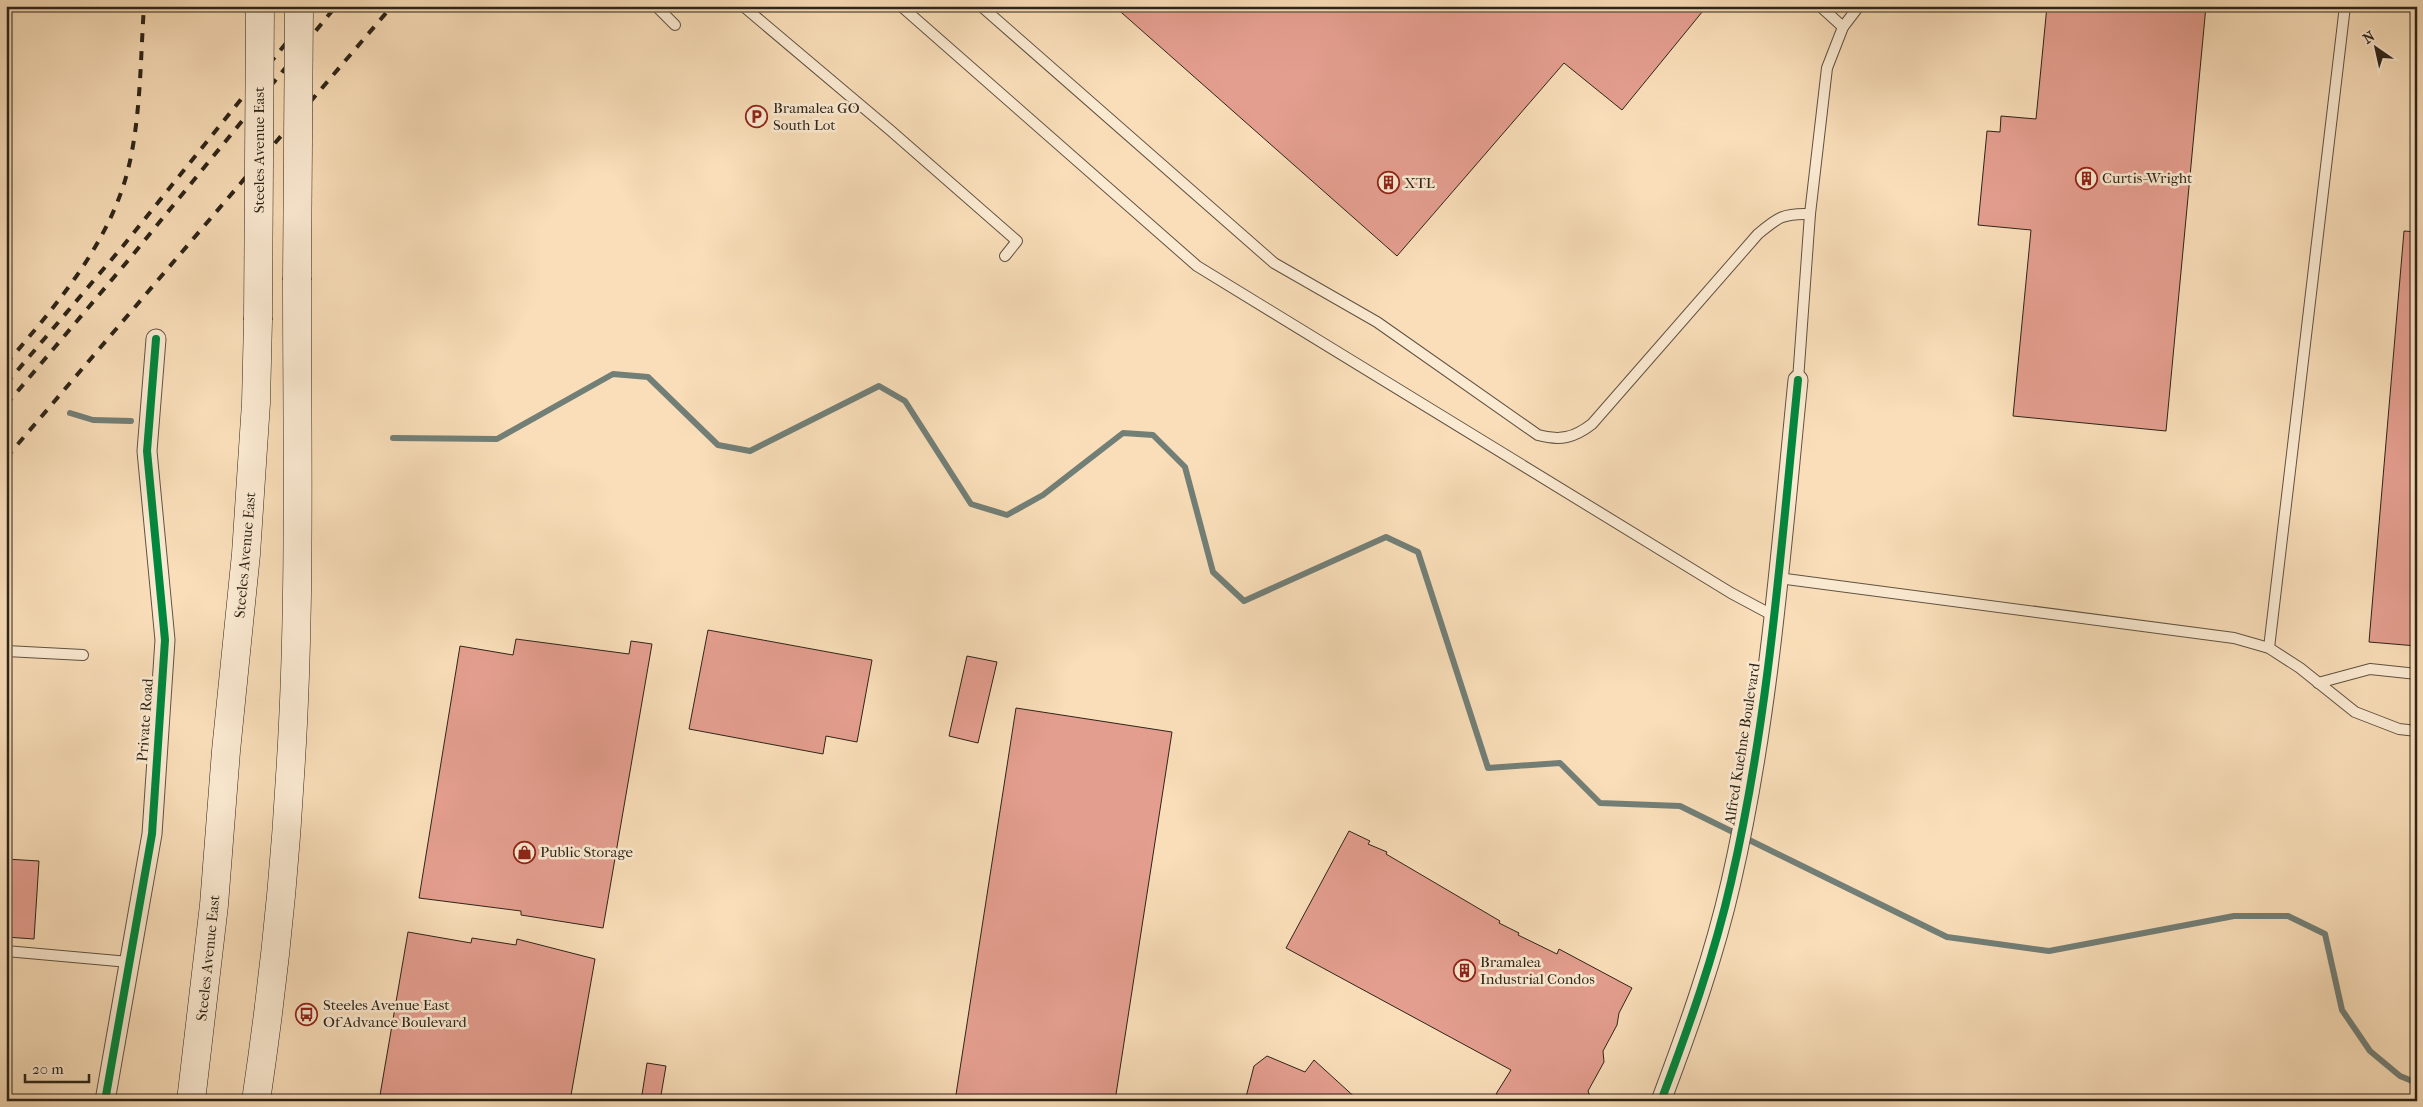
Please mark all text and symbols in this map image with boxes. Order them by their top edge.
north arrow [2350,22,2400,72]
text: N [2360,27,2378,48]
street label: Steeles Avenue East [250,86,268,213]
place label: Bramalea GO South Lot [773,99,860,134]
parking icon: Bramalea GO South Lot [745,105,769,129]
building icon: Curtis-Wright [2074,166,2098,190]
place label: Curtis-Wright [2102,169,2193,187]
building icon: XTL [1376,171,1400,195]
place label: XTL [1404,174,1435,192]
street label: Steeles Avenue East [231,490,260,619]
street label: Alfred Kuehne Boulevard [1720,661,1764,827]
street label: Private Road [133,677,157,762]
shop icon: Public Storage [512,840,536,864]
place label: Public Storage [540,843,633,861]
street label: Steeles Avenue East [192,893,224,1022]
place label: Bramalea Industrial Condos [1480,953,1595,988]
building icon: Bramalea Industrial Condos [1452,959,1476,983]
place label: Steeles Avenue East Of Advance Boulevard [323,996,468,1031]
bus stop icon: Steeles Avenue East Of Advance Boulevard [295,1002,319,1026]
scale bar [25,1052,89,1084]
text: 20 m [32,1060,64,1078]

